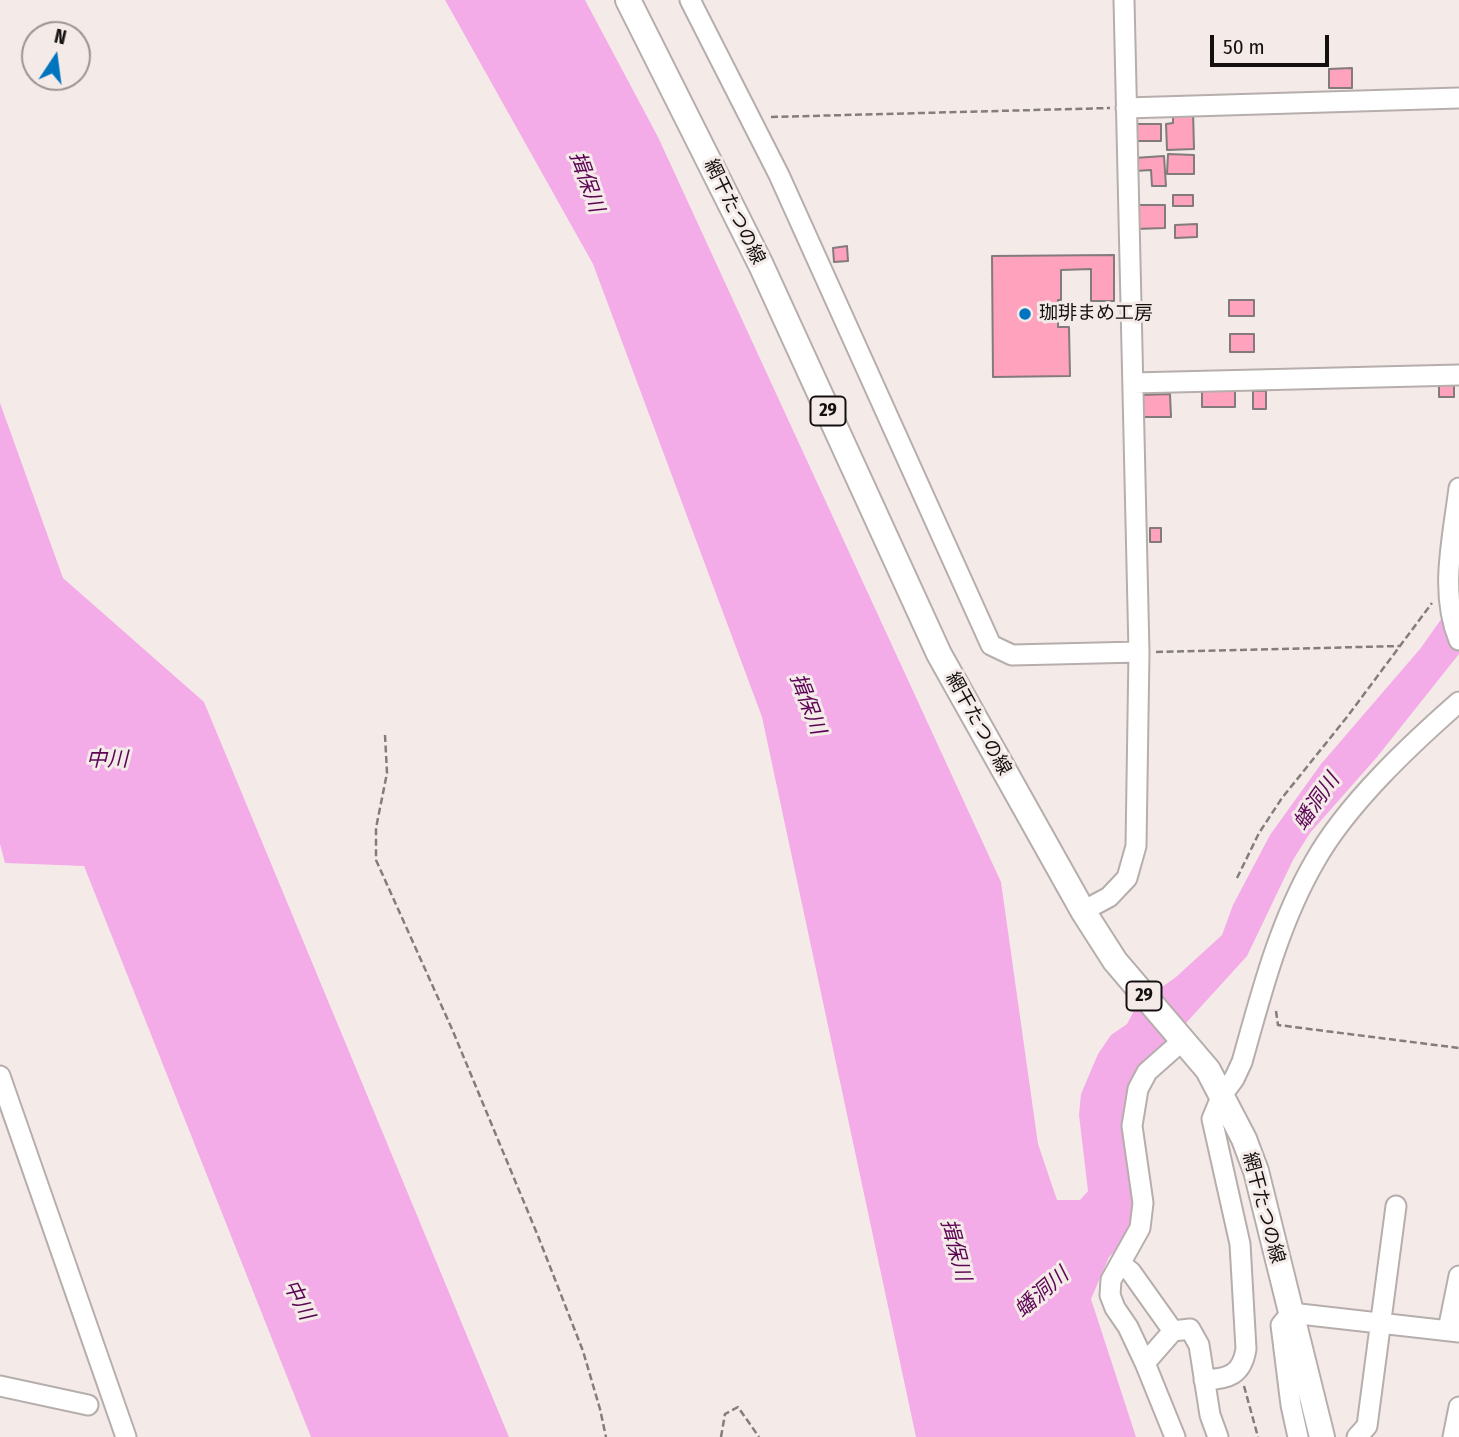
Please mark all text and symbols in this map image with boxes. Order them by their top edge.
north arrow [21,21,91,91]
scale bar [1214,21,1333,65]
text: N [52,25,69,49]
text: 50 m [1223,34,1265,60]
water label: 揖保川 [563,148,609,216]
street label: 網干たつの線 [699,156,769,268]
place label: 珈琲まめ工房 [1039,303,1153,325]
marker: 珈琲まめ工房 [1017,306,1033,322]
road number: 29 [810,396,846,426]
street label: 網干たつの線 [940,669,1016,779]
water label: 揖保川 [784,670,830,738]
water label: 中川 [86,747,128,773]
water label: 蟠洞川 [1289,769,1345,835]
road number: 29 [1126,981,1162,1010]
street label: 網干たつの線 [1237,1150,1289,1266]
water label: 揖保川 [935,1216,975,1284]
water label: 蟠洞川 [1010,1263,1074,1323]
water label: 中川 [277,1276,319,1324]

